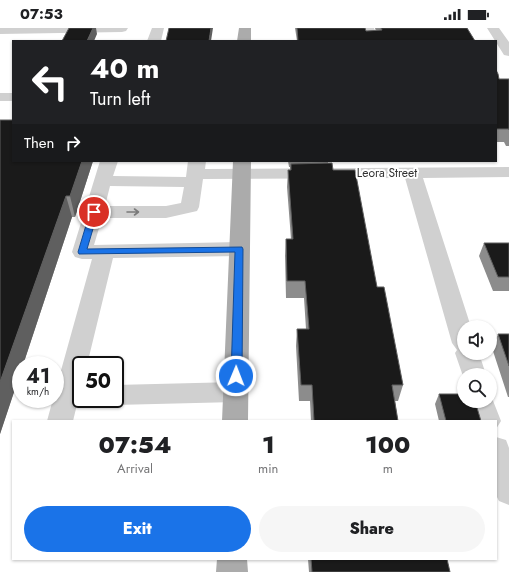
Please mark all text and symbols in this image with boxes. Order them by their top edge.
text: 07:53 [20,3,63,25]
text: 40 m [90,48,159,89]
icon: left [24,56,76,108]
text: Turn left [90,86,150,112]
text: Then [24,132,54,154]
icon: right [62,132,84,154]
street label: Leora Street [357,164,417,182]
pin [77,195,111,229]
icon: arrive [83,201,105,223]
one-way arrow [126,208,139,216]
map controls [457,320,497,408]
button: sound [457,320,497,360]
position arrow [215,355,257,397]
speed limit sign: 50 [72,356,124,408]
text: 41 [26,362,50,391]
button: search [457,368,497,408]
text: km/h [27,384,49,399]
text: 07:54 [99,427,171,462]
text: 1 [262,427,275,462]
text: 100 [365,427,410,462]
text: Arrival [117,459,153,478]
text: min [258,459,278,478]
text: m [383,459,393,478]
button: Exit [24,506,251,552]
button: Share [259,506,485,552]

